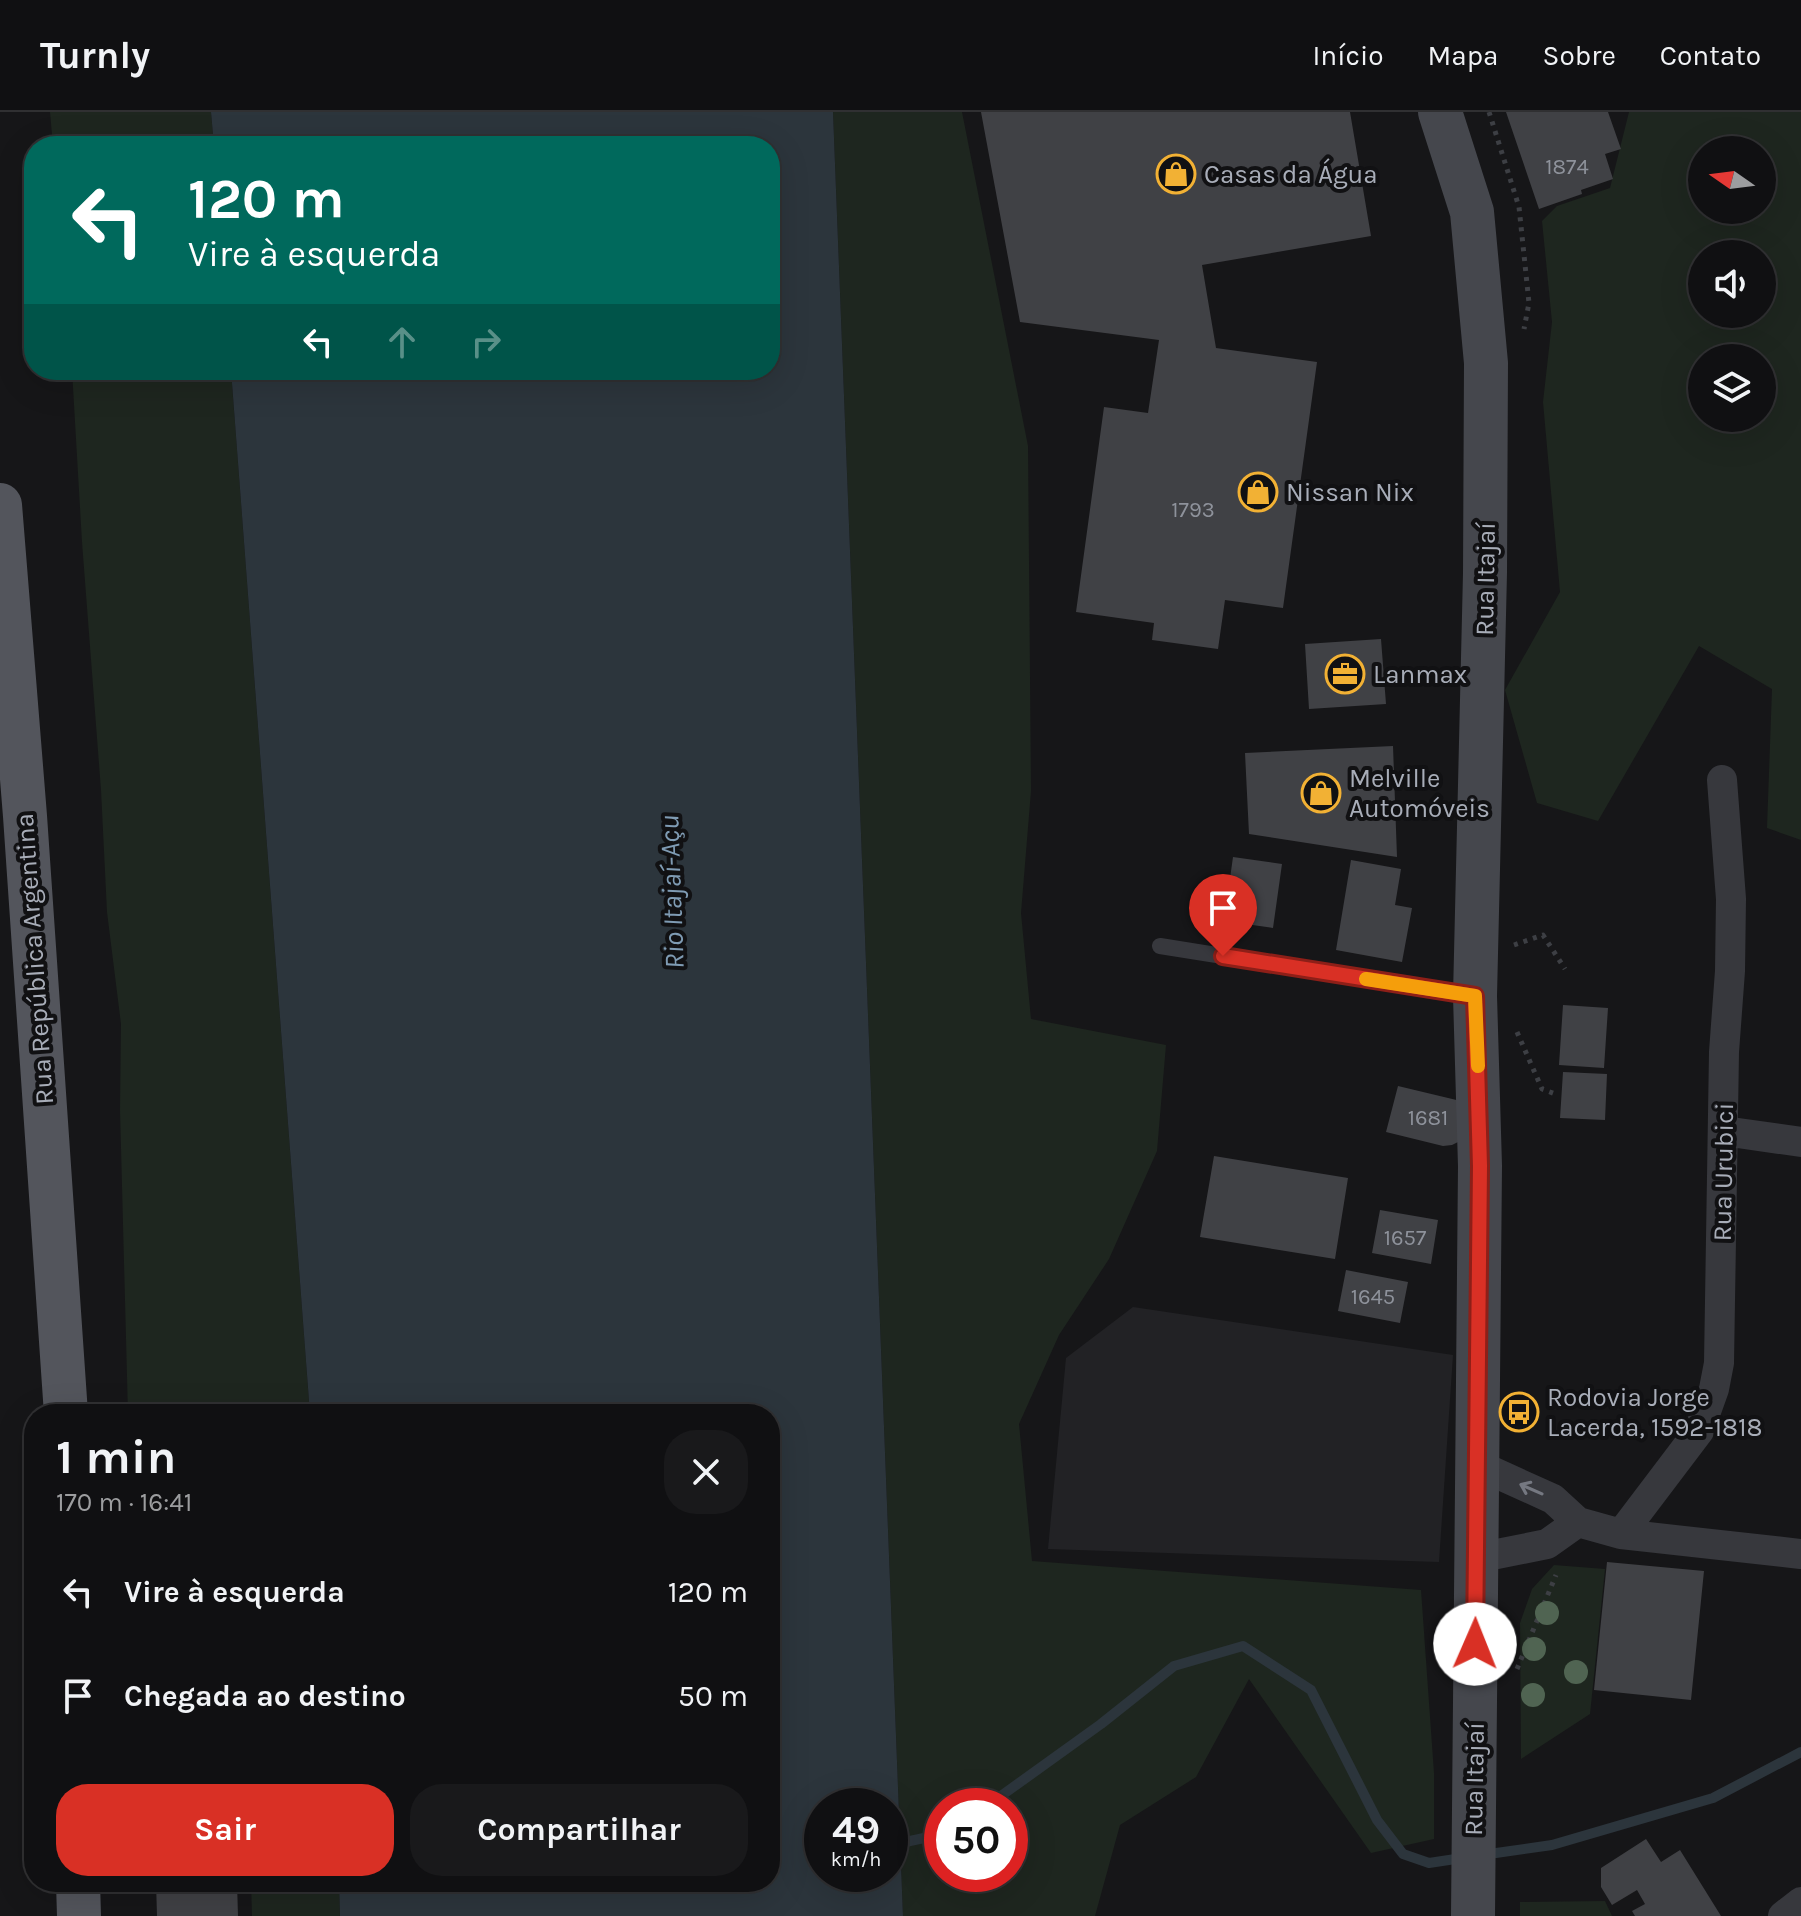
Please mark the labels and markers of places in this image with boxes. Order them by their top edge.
shop icon: Casas da Água [1155,153,1197,195]
place label: Casas da Água [1204,158,1378,190]
shop icon: Nissan Nix [1237,471,1279,513]
place label: Nissan Nix [1286,477,1414,508]
office icon: Lanmax [1324,653,1366,695]
place label: Lanmax [1373,659,1467,690]
place label: Melville Automóveis [1349,763,1490,824]
shop icon: Melville Automóveis [1300,772,1342,814]
pin [1189,874,1257,956]
place label: Rodovia Jorge Lacerda, 1592-1818 [1547,1382,1763,1443]
bus stop icon: Rodovia Jorge Lacerda, 1592-1818 [1498,1391,1540,1433]

